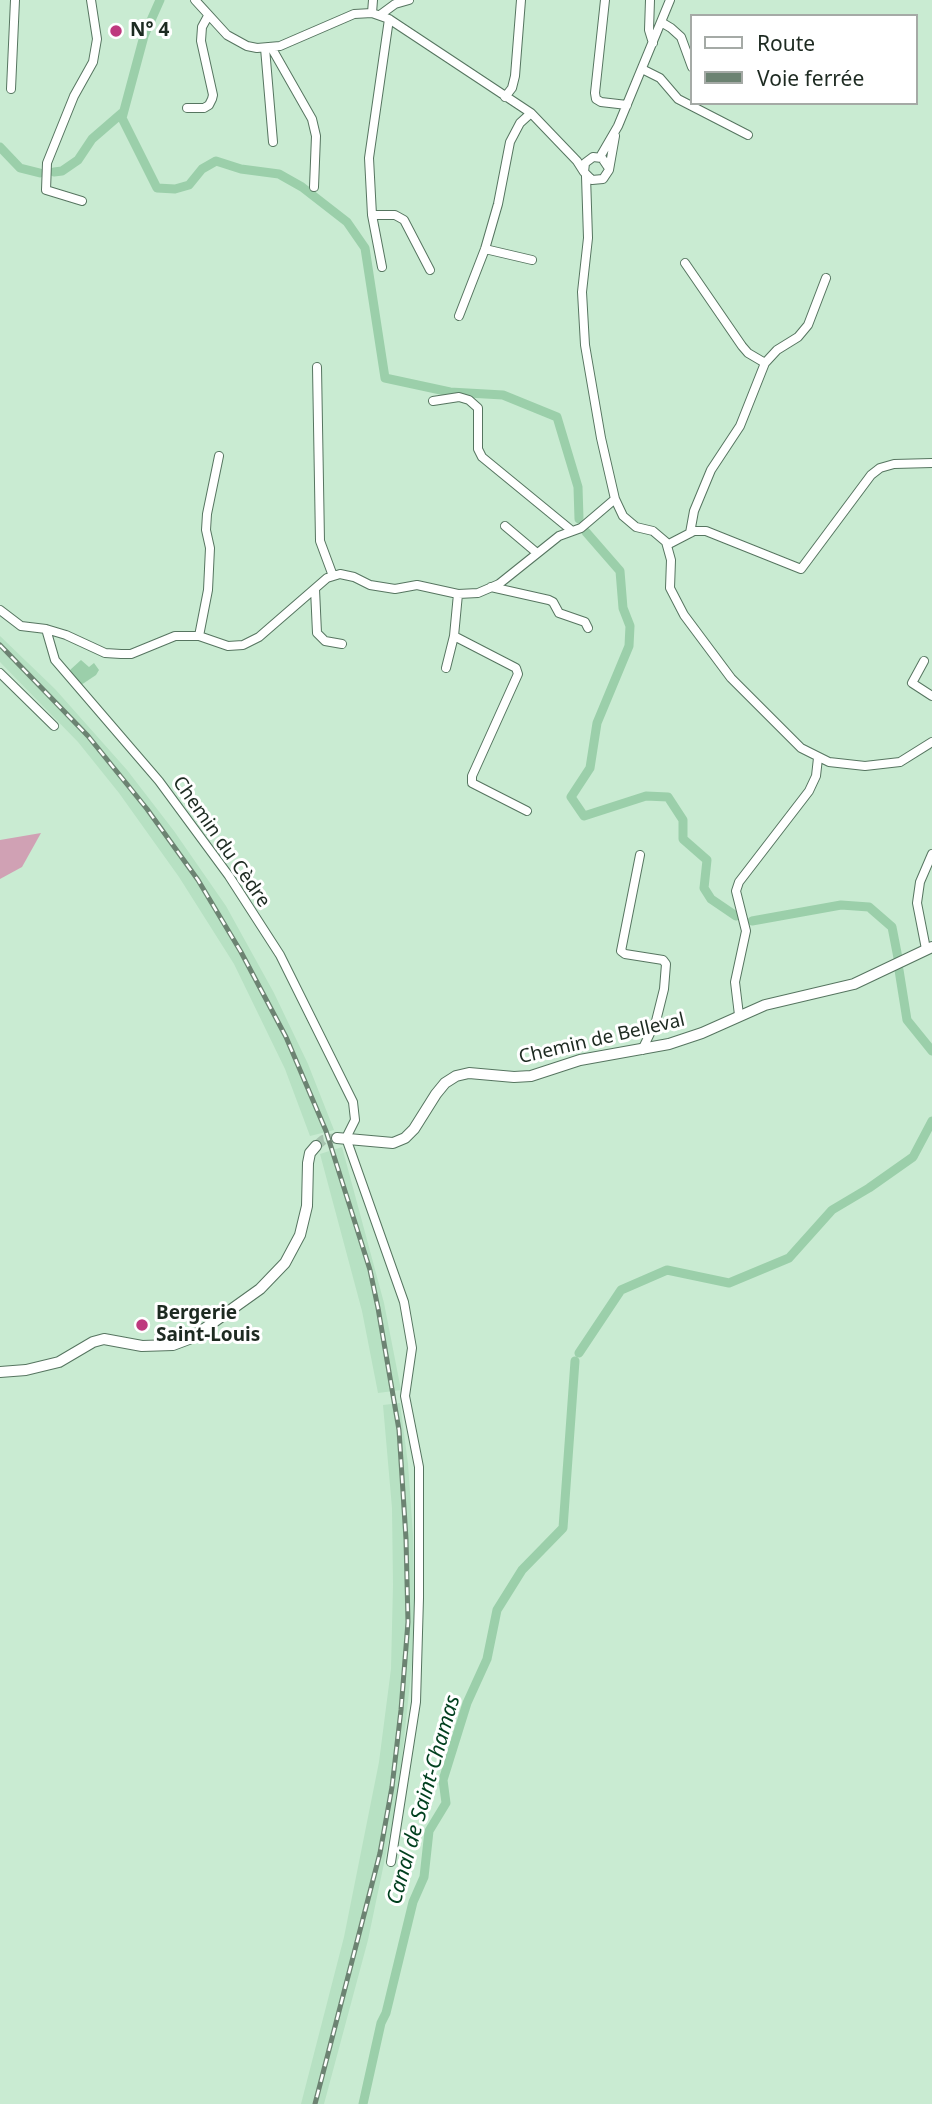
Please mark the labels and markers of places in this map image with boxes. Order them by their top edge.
place label: N° 4 [130,20,169,42]
marker: N° 4 [108,23,124,39]
place label: Bergerie Saint-Louis [156,1303,260,1347]
marker: Bergerie Saint-Louis [134,1317,150,1333]

